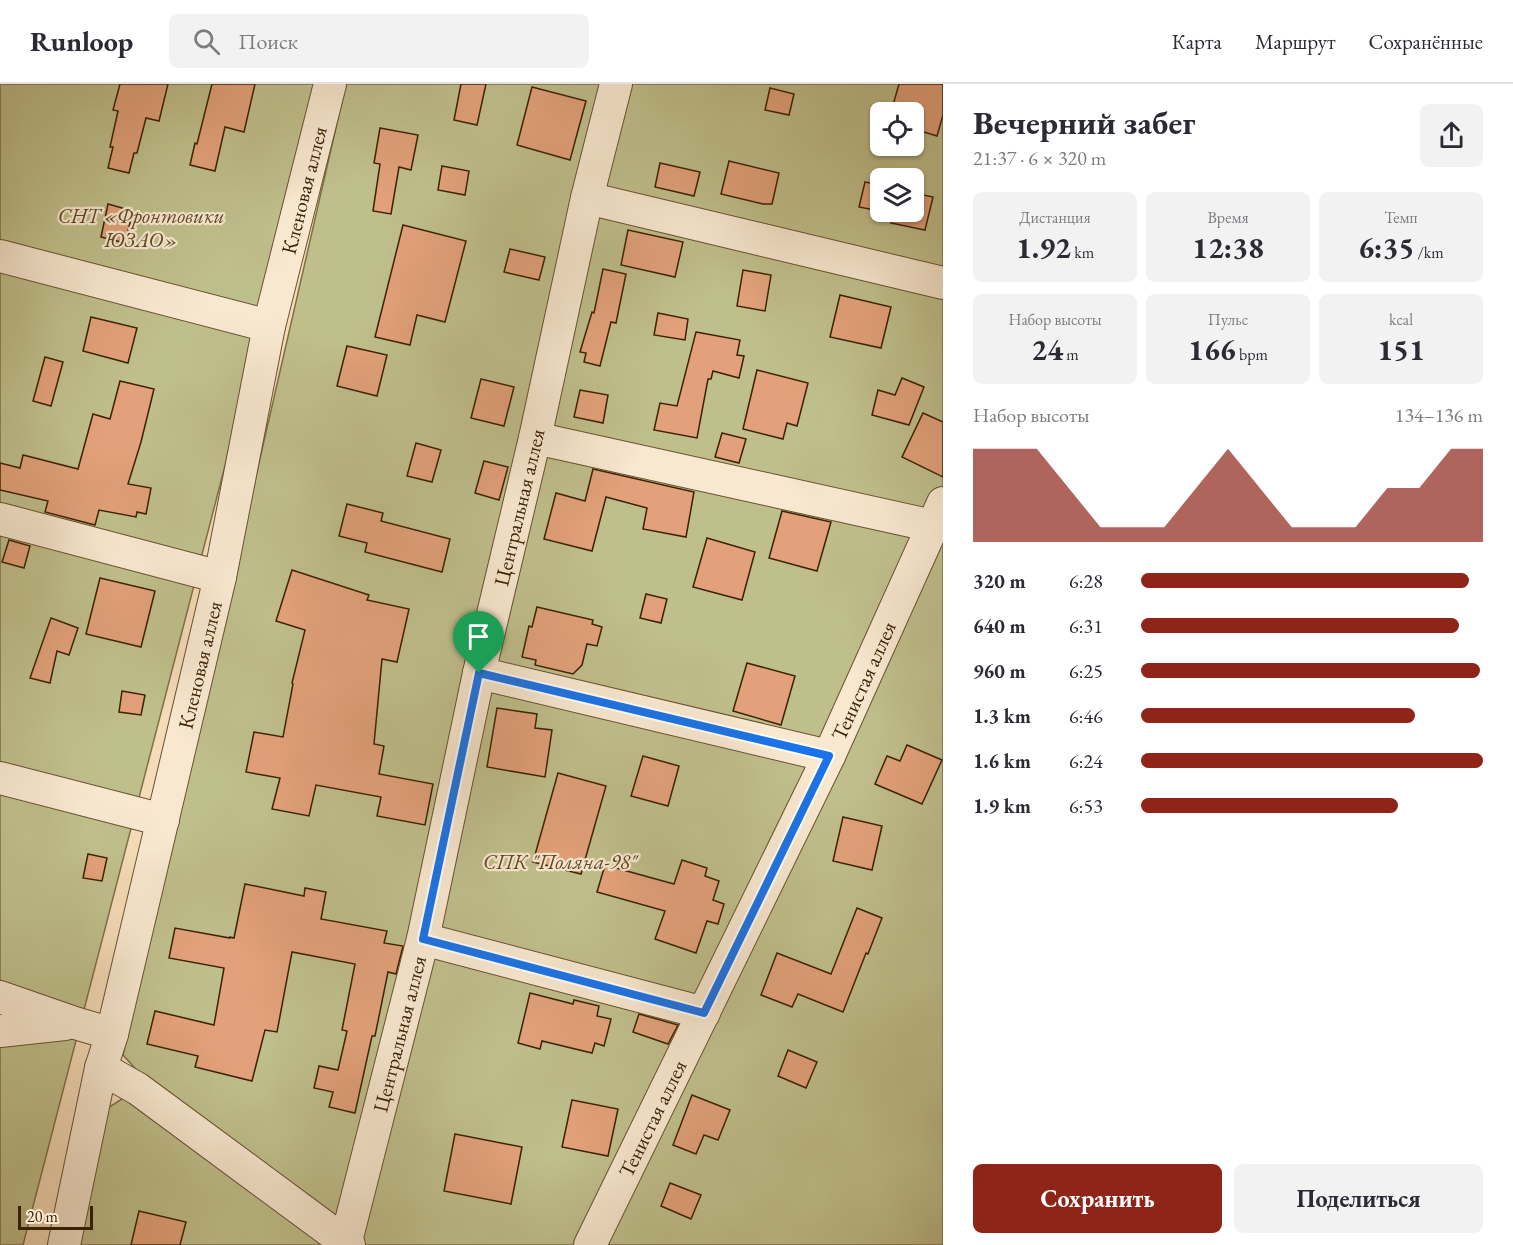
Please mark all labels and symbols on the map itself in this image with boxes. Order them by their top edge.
street label: Кленовая аллея [274,123,332,257]
park label: СНТ «Фронтовики ЮЗАО» [58,202,224,253]
street label: Центральная аллея [487,426,550,588]
street label: Кленовая аллея [171,598,227,731]
pin [453,611,504,673]
street label: Тенистая аллея [824,617,901,744]
park label: СПК "Поляна-98" [483,848,639,875]
street label: Центральная аллея [366,953,432,1115]
street label: Тенистая аллея [612,1055,692,1182]
scale bar [18,1203,93,1230]

